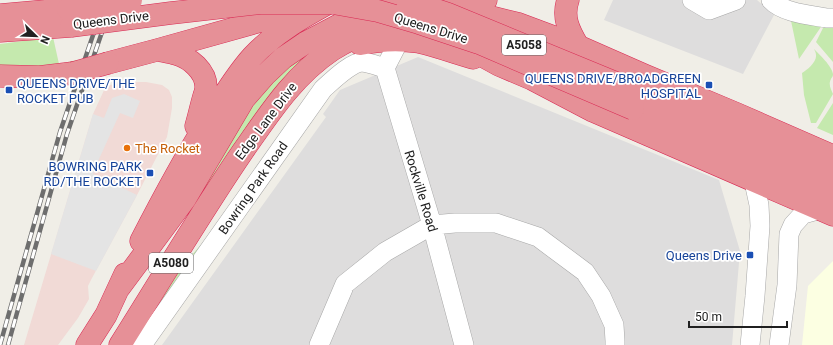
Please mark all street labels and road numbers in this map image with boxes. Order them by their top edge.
street label: Queens Drive [72,8,150,32]
street label: Queens Drive [392,10,470,46]
road number: A5058 [502,35,546,55]
street label: Edge Lane Drive [232,79,300,162]
street label: Bowring Park Road [215,139,291,237]
street label: Rockville Road [401,148,441,234]
road number: A5080 [149,253,193,273]

